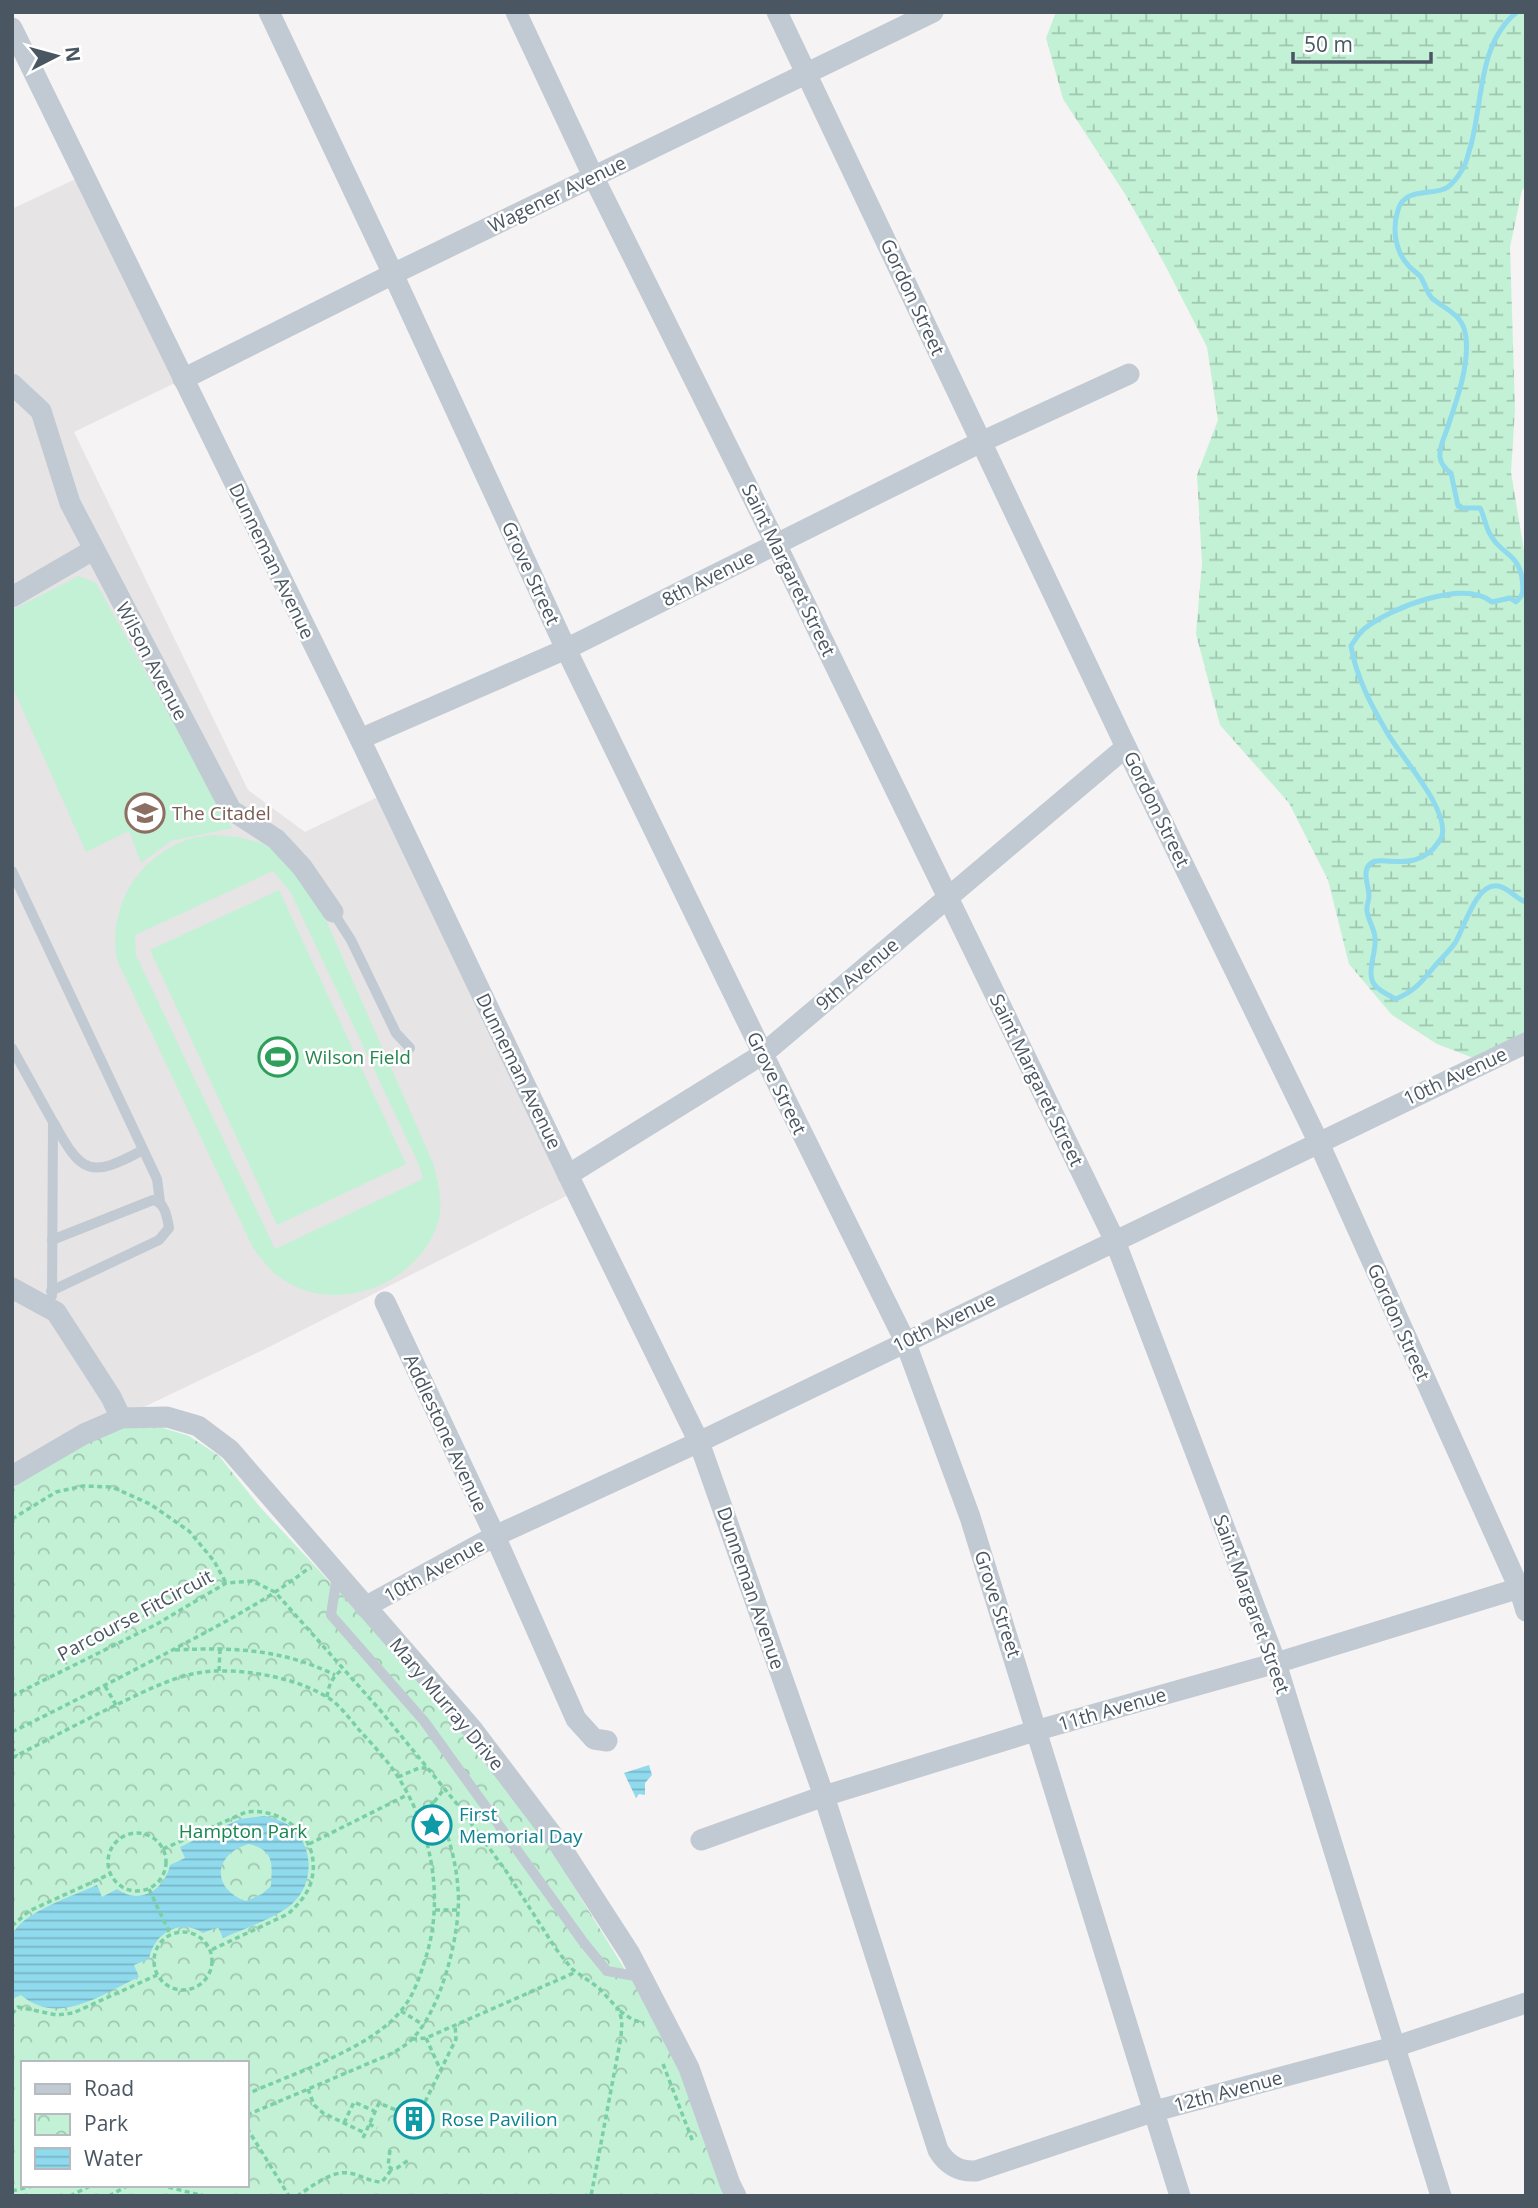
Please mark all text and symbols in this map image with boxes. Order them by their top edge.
north arrow [21,21,91,91]
scale bar [1293,21,1431,65]
text: 50 m [1304,30,1353,58]
text: N [59,45,87,63]
street label: Wagener Avenue [484,149,630,239]
street label: Gordon Street [875,235,951,360]
street label: Dunneman Avenue [223,479,321,643]
street label: Saint Margaret Street [736,480,842,661]
street label: Grove Street [496,517,566,629]
street label: 8th Avenue [657,544,759,612]
street label: Wilson Avenue [110,597,194,725]
street label: Gordon Street [1118,747,1196,871]
school or university icon: The Citadel [124,792,166,834]
place label: The Citadel [172,800,271,826]
street label: 9th Avenue [810,932,904,1016]
street label: Dunneman Avenue [470,989,568,1153]
street label: Saint Margaret Street [984,990,1090,1171]
street label: Grove Street [741,1027,813,1139]
sports icon: Wilson Field [257,1036,299,1078]
street label: 10th Avenue [1399,1041,1511,1111]
place label: Wilson Field [305,1044,411,1070]
street label: Gordon Street [1362,1259,1437,1385]
street label: 10th Avenue [888,1286,1000,1358]
street label: Addlestone Avenue [398,1350,494,1516]
street label: Dunneman Avenue [711,1503,791,1673]
street label: Saint Margaret Street [1208,1511,1297,1697]
street label: 10th Avenue [379,1532,489,1608]
street label: Grove Street [968,1547,1028,1661]
street label: Parcourse FitCircuit [53,1563,217,1667]
street label: Mary Murray Drive [384,1632,510,1776]
street label: 11th Avenue [1055,1681,1169,1737]
place label: First Memorial Day [459,1801,583,1849]
place icon: First Memorial Day [411,1804,453,1846]
park label: Hampton Park [179,1818,307,1844]
legend [21,2061,248,2187]
street label: 12th Avenue [1171,2064,1285,2118]
text: Road [84,2074,134,2102]
building icon: Rose Pavilion [393,2098,435,2140]
place label: Rose Pavilion [441,2106,558,2132]
text: Park [84,2109,128,2137]
text: Water [84,2144,143,2172]

